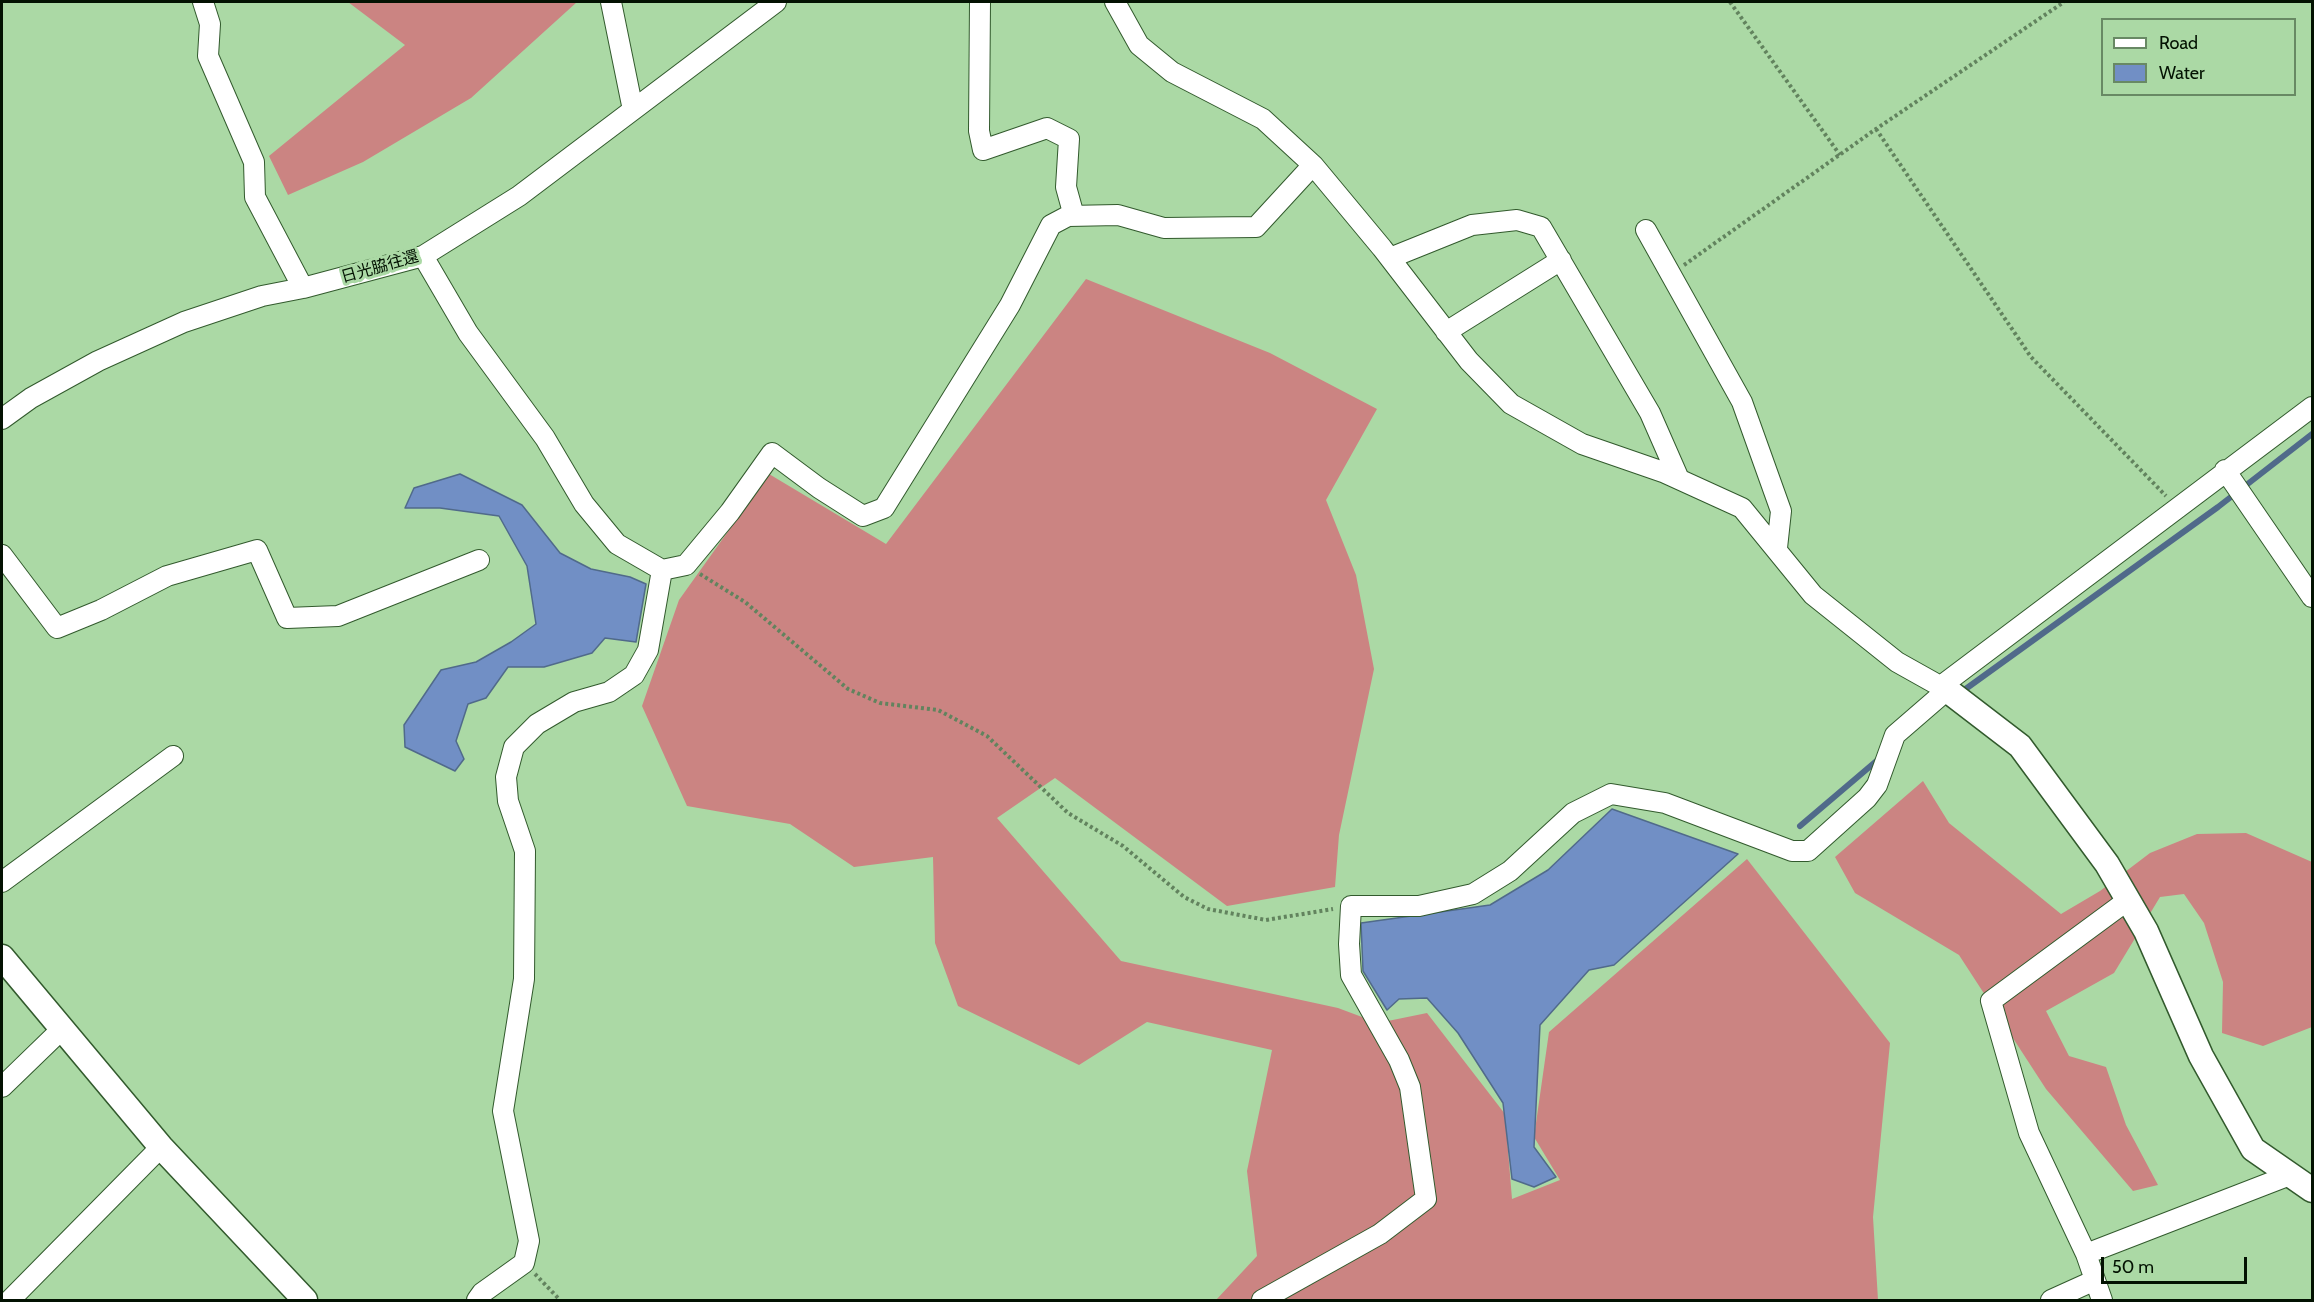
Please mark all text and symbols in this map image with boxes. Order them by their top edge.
legend [2101,18,2296,96]
text: Road [2159,32,2198,54]
text: Water [2159,62,2205,84]
street label: 日光脇往還 [339,247,421,287]
scale bar [2104,1245,2250,1283]
text: 50 m [2112,1256,2154,1278]

